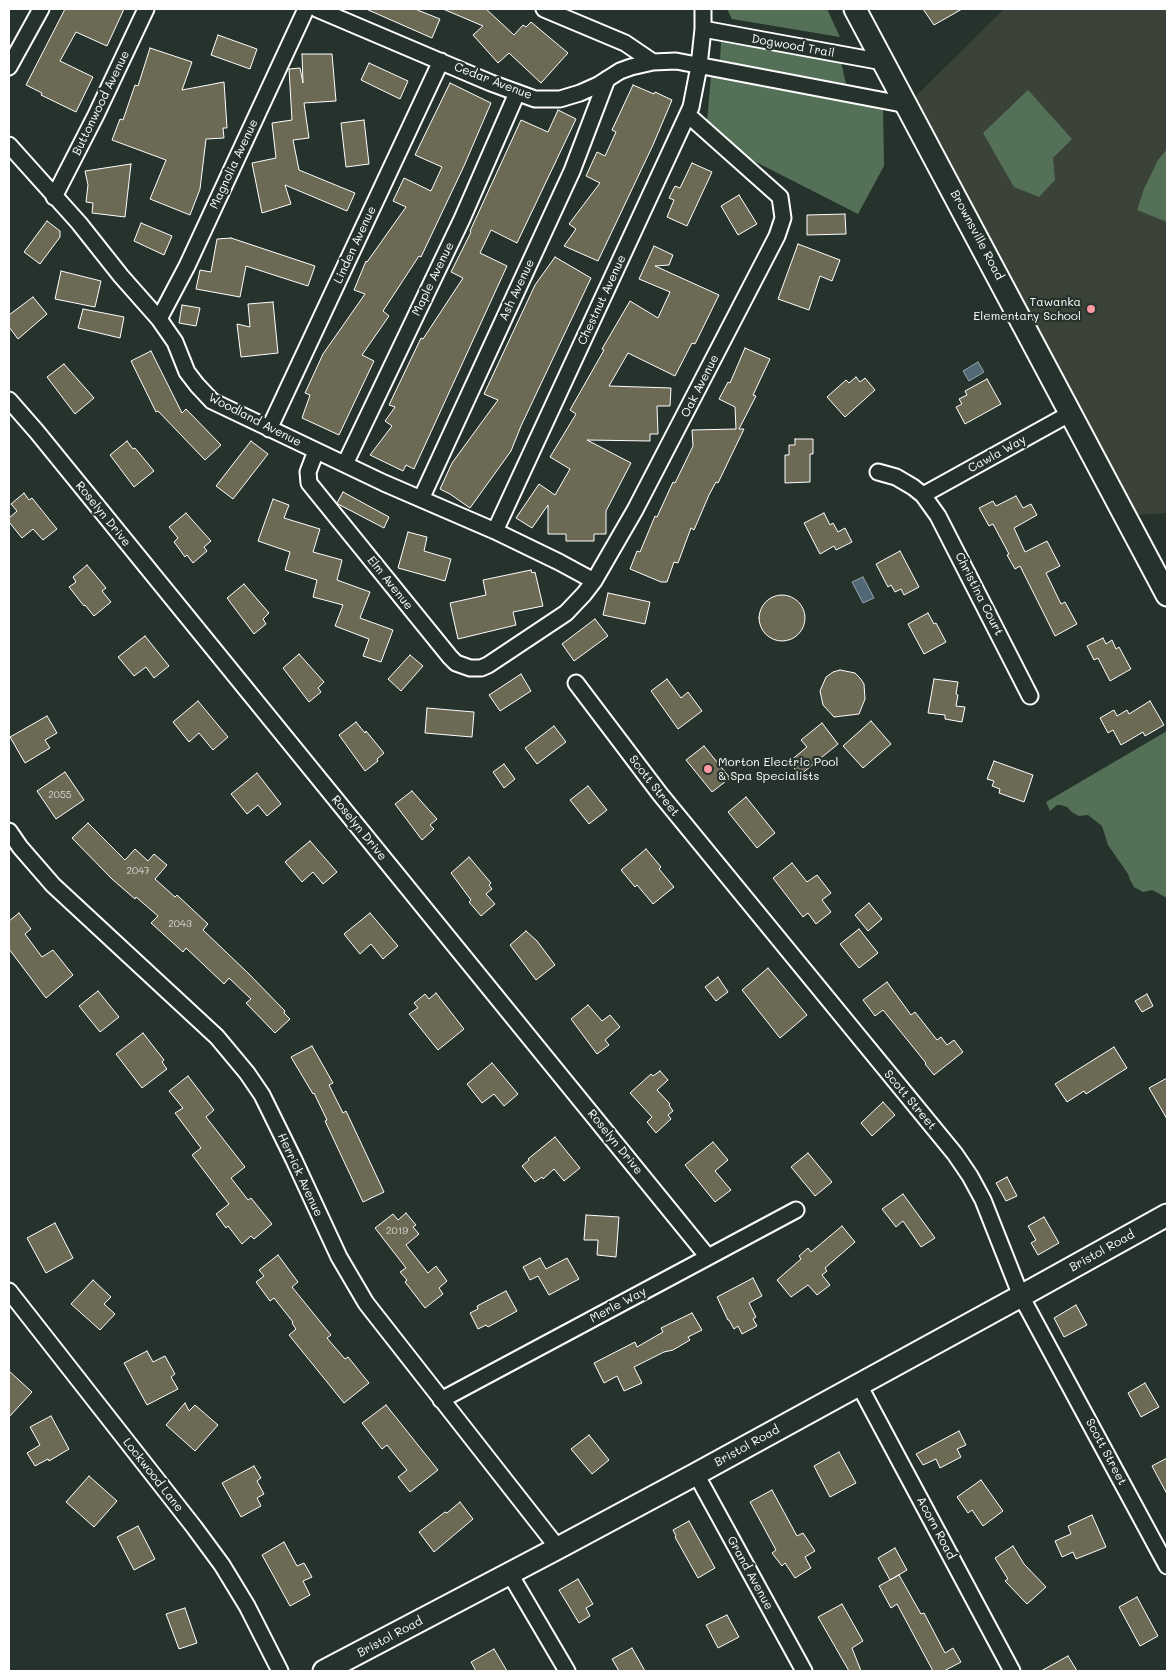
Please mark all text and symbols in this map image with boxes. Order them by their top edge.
street label: Dogwood Trail [750,32,836,60]
street label: Buttonwood Avenue [69,48,133,158]
street label: Cedar Avenue [452,60,534,102]
street label: Magnolia Avenue [207,117,261,211]
street label: Brownsville Road [947,188,1007,282]
street label: Linden Avenue [331,204,379,286]
street label: Maple Avenue [409,240,457,318]
street label: Chestnut Avenue [575,253,629,347]
street label: Ash Avenue [496,257,538,323]
place label: Tawanka Elementary School [973,295,1081,323]
marker: Tawanka Elementary School [1085,303,1097,315]
street label: Oak Avenue [678,352,722,420]
street label: Woodland Avenue [206,390,304,450]
street label: Cawla Way [966,432,1028,476]
street label: Roselyn Drive [72,479,134,549]
street label: Christina Court [952,550,1006,638]
street label: Elm Avenue [364,553,416,613]
street label: Scott Street [626,753,682,819]
place label: Morton Electric Pool & Spa Specialists [718,755,838,783]
marker: Morton Electric Pool & Spa Specialists [702,763,714,775]
house number: 2055 [48,789,72,801]
street label: Roselyn Drive [328,793,390,863]
house number: 2047 [126,865,150,877]
house number: 2043 [168,918,192,930]
street label: Scott Street [881,1067,939,1133]
street label: Roselyn Drive [584,1107,646,1177]
street label: Herrick Avenue [274,1131,326,1219]
house number: 2019 [386,1225,408,1237]
street label: Bristol Road [1067,1227,1137,1275]
street label: Merle Way [587,1284,649,1326]
street label: Scott Street [1082,1416,1130,1488]
street label: Bristol Road [712,1422,782,1470]
street label: Lockwood Lane [120,1435,186,1515]
street label: Acorn Road [913,1494,959,1562]
street label: Grand Avenue [724,1534,776,1612]
street label: Bristol Road [355,1614,425,1660]

